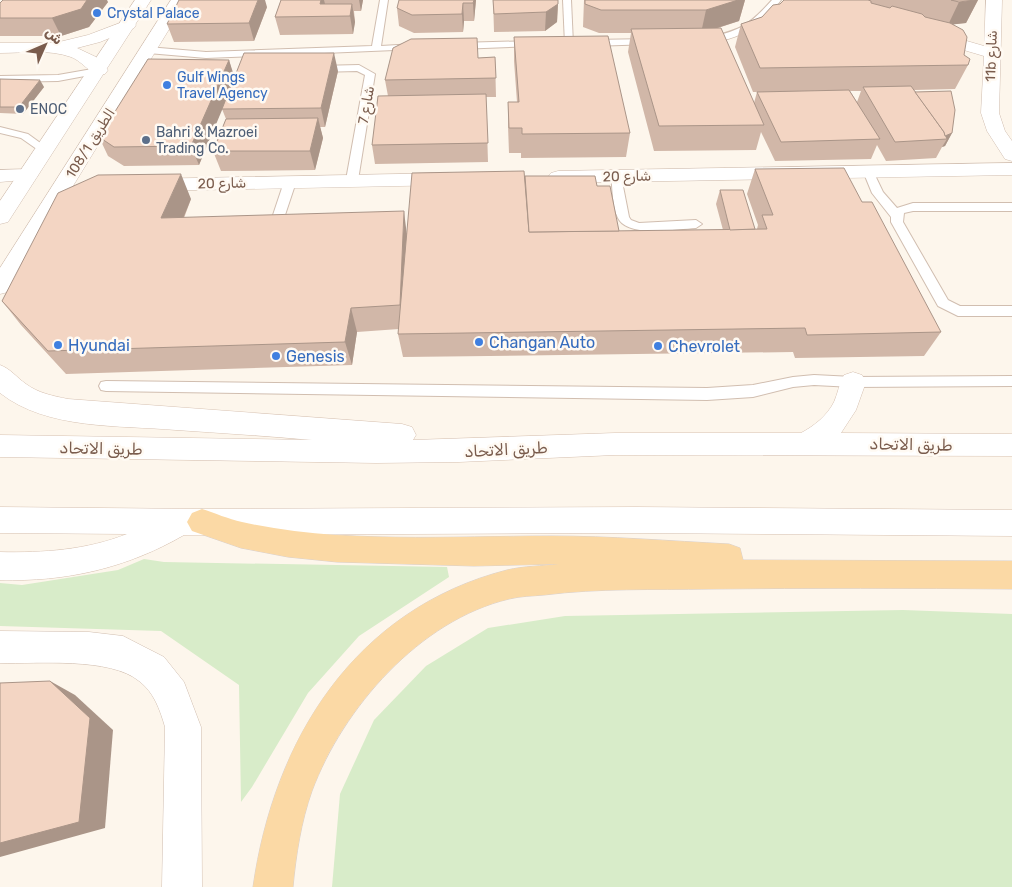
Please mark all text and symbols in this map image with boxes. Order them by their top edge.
place label: Crystal Palace [107,5,200,22]
marker: Crystal Palace [91,7,103,19]
north arrow [20,20,70,70]
text: ش [42,24,66,49]
street label: 11b شارع [982,30,1003,82]
place label: Gulf Wings Travel Agency [177,69,268,102]
marker: Gulf Wings Travel Agency [161,79,173,91]
street label: شارع 7 [355,85,380,126]
place label: ENOC [30,101,67,118]
marker: ENOC [14,103,26,115]
street label: 108/1 الطريق [62,105,119,181]
place label: Bahri & Mazroei Trading Co. [156,124,257,157]
marker: Bahri & Mazroei Trading Co. [140,134,152,146]
street label: شارع 20 [603,168,651,187]
street label: شارع 20 [198,175,246,194]
place label: Changan Auto [489,333,595,352]
place label: Hyundai [68,336,130,355]
marker: Changan Auto [473,336,485,348]
place label: Chevrolet [668,337,740,356]
marker: Hyundai [52,339,64,351]
marker: Chevrolet [652,340,664,352]
place label: Genesis [286,347,345,366]
marker: Genesis [270,350,282,362]
street label: طريق الاتحاد [869,434,953,456]
street label: طريق الاتحاد [59,438,143,460]
street label: طريق الاتحاد [464,438,548,462]

